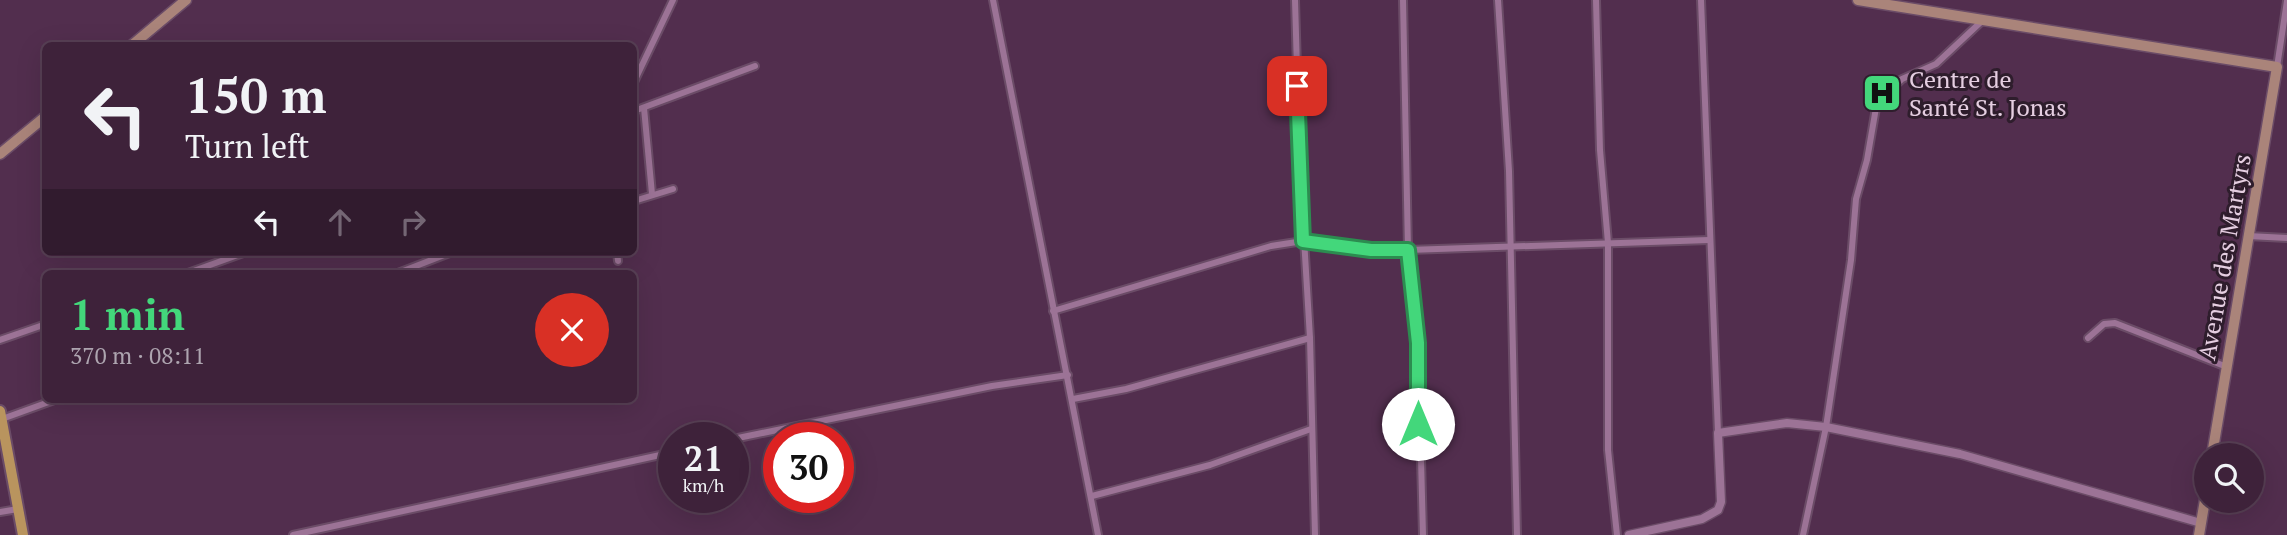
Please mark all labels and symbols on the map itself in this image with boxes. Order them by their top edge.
pin [1267,56,1327,116]
place label: Centre de Santé St. Jonas [1909,63,2067,123]
hospital icon: Centre de Santé St. Jonas [1861,72,1903,114]
street label: Avenue des Martyrs [2190,151,2258,363]
position arrow [1381,387,1455,461]
speed limit sign: 30 [763,422,854,513]

